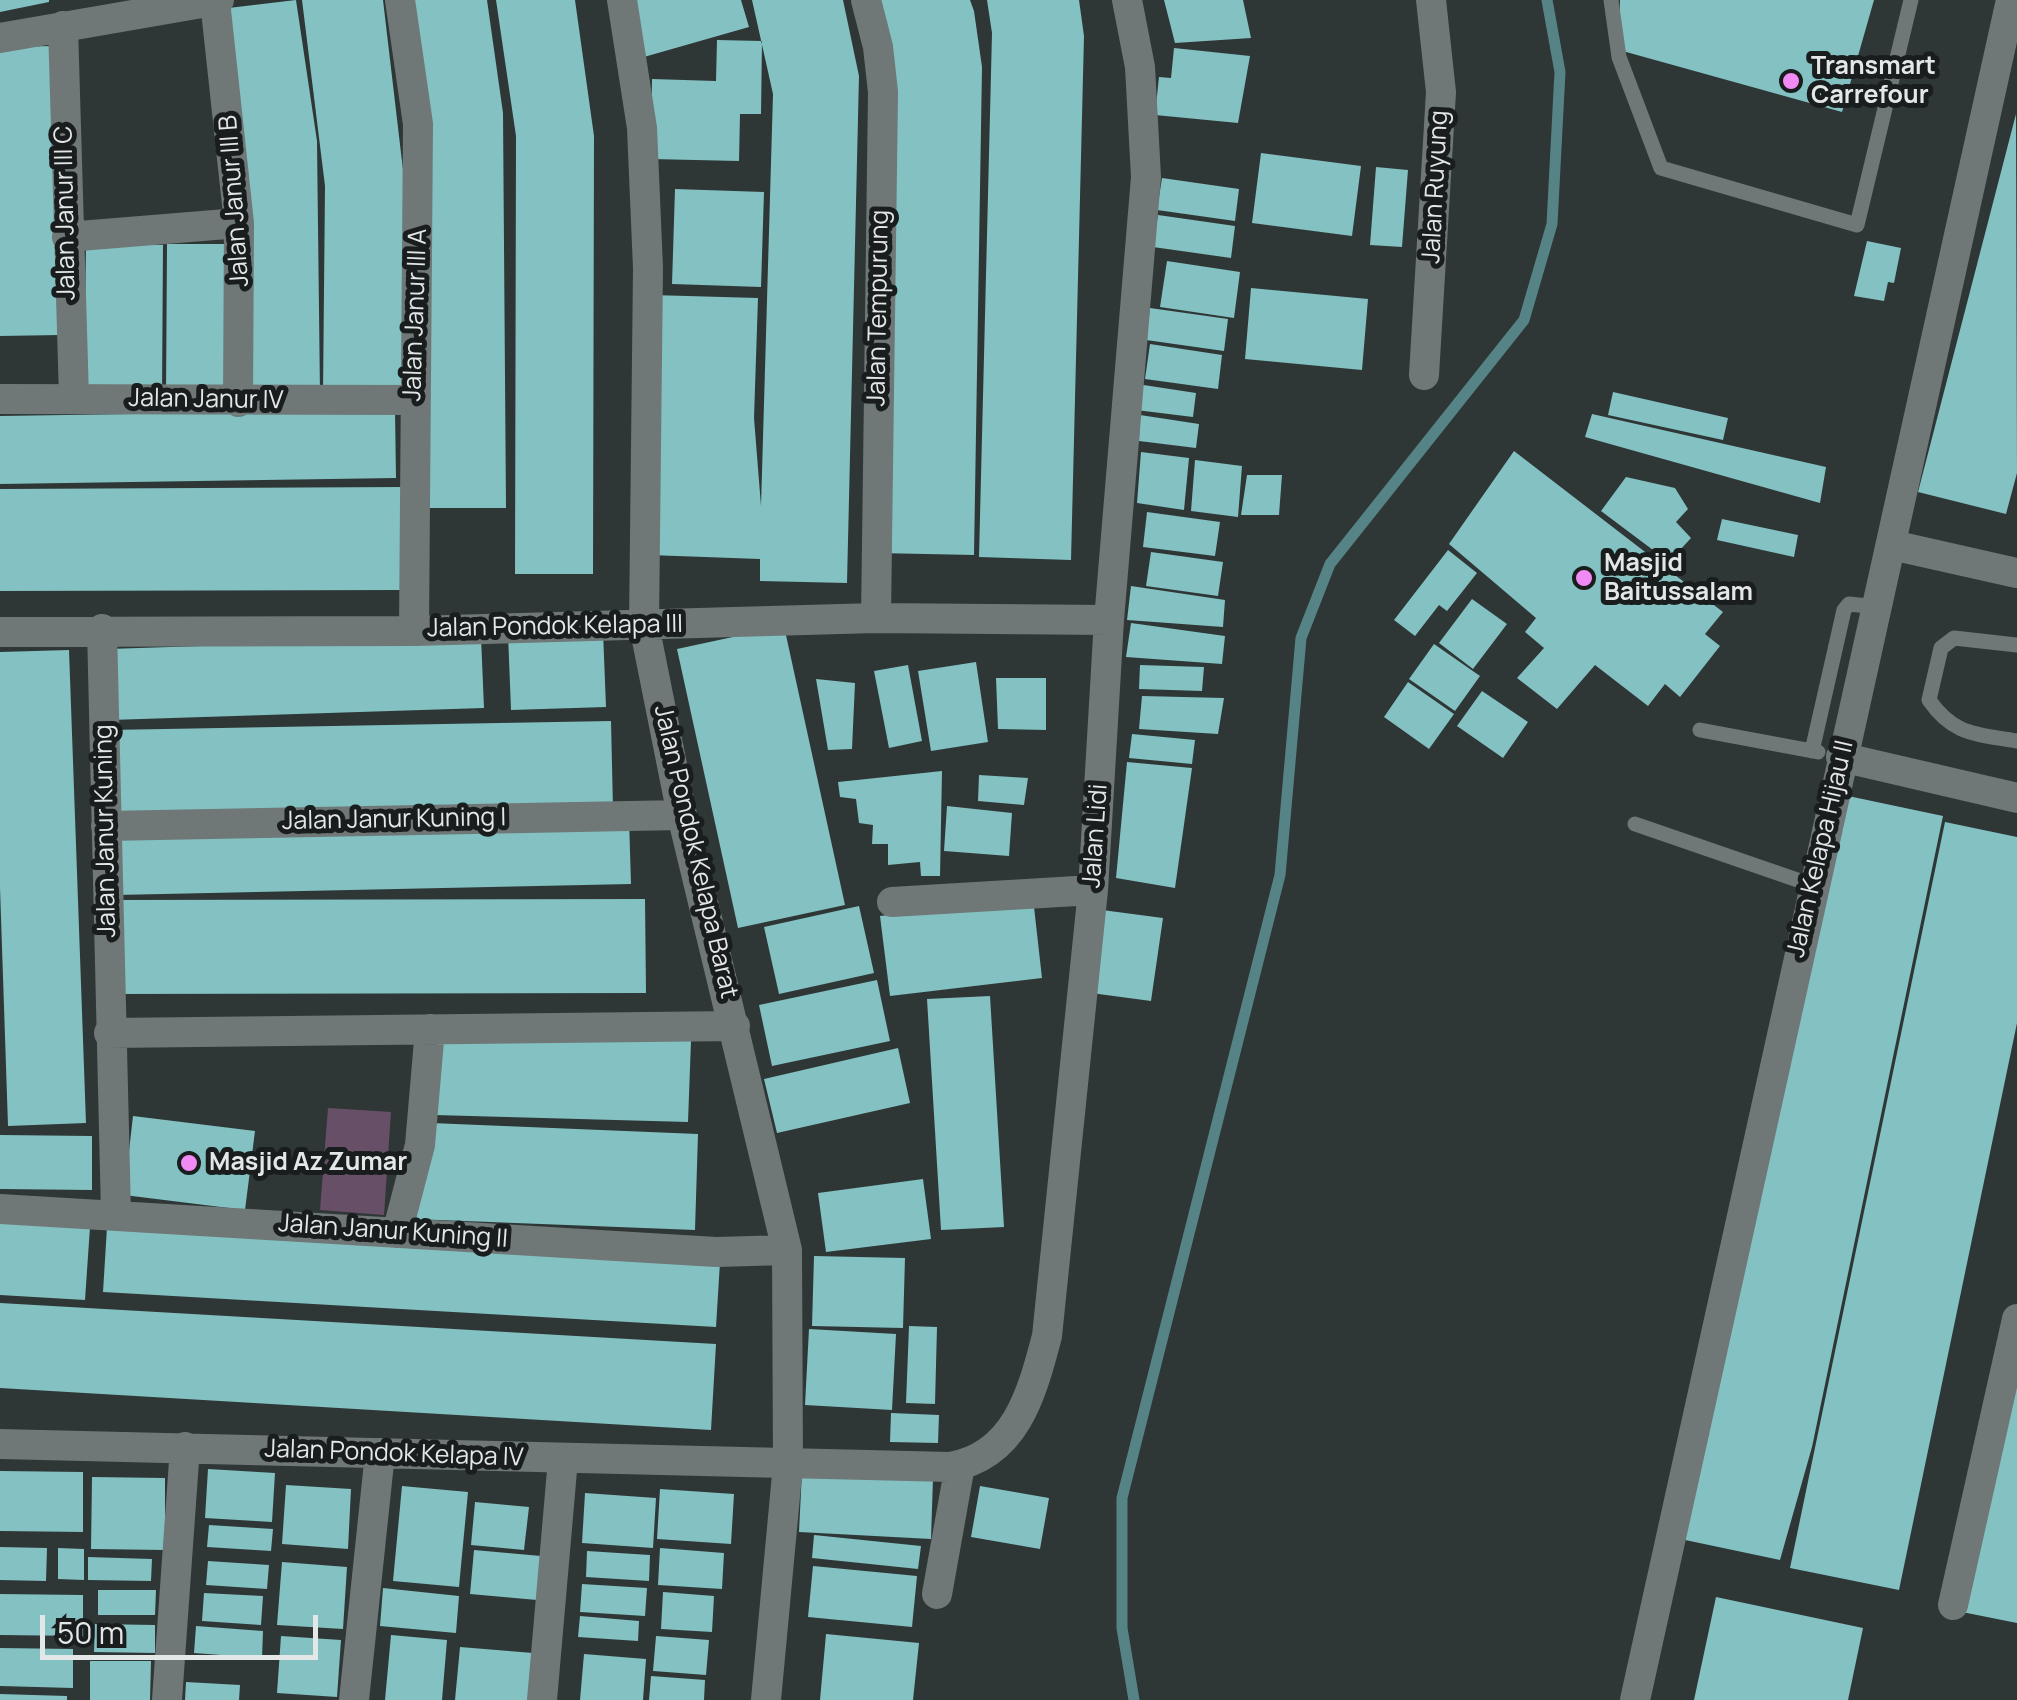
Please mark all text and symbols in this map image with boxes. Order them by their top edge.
place label: Transmart Carrefour [1811,52,1936,111]
marker: Transmart Carrefour [1780,70,1802,92]
street label: Jalan Ruyung [1417,110,1455,264]
street label: Jalan Janur III B [214,114,256,288]
street label: Jalan Janur III C [49,125,83,301]
street label: Jalan Tempurung [862,209,896,407]
street label: Jalan Janur III A [398,228,434,402]
street label: Jalan Janur IV [128,384,284,416]
place label: Masjid Baitussalam [1604,549,1753,608]
marker: Masjid Baitussalam [1573,567,1595,589]
street label: Jalan Pondok Kelapa III [427,610,683,644]
street label: Jalan Pondok Kelapa Barat [647,702,743,1002]
street label: Jalan Janur Kuning [89,724,123,938]
street label: Jalan Kelapa Hijau II [1781,738,1861,960]
street label: Jalan Lidi [1077,783,1115,889]
street label: Jalan Janur Kuning I [282,803,506,837]
place label: Masjid Az Zumar [209,1148,407,1178]
marker: Masjid Az Zumar [178,1152,200,1174]
street label: Jalan Janur Kuning II [277,1209,509,1255]
street label: Jalan Pondok Kelapa IV [264,1434,524,1474]
scale bar [45,1595,322,1657]
text: 50 m [57,1612,124,1653]

